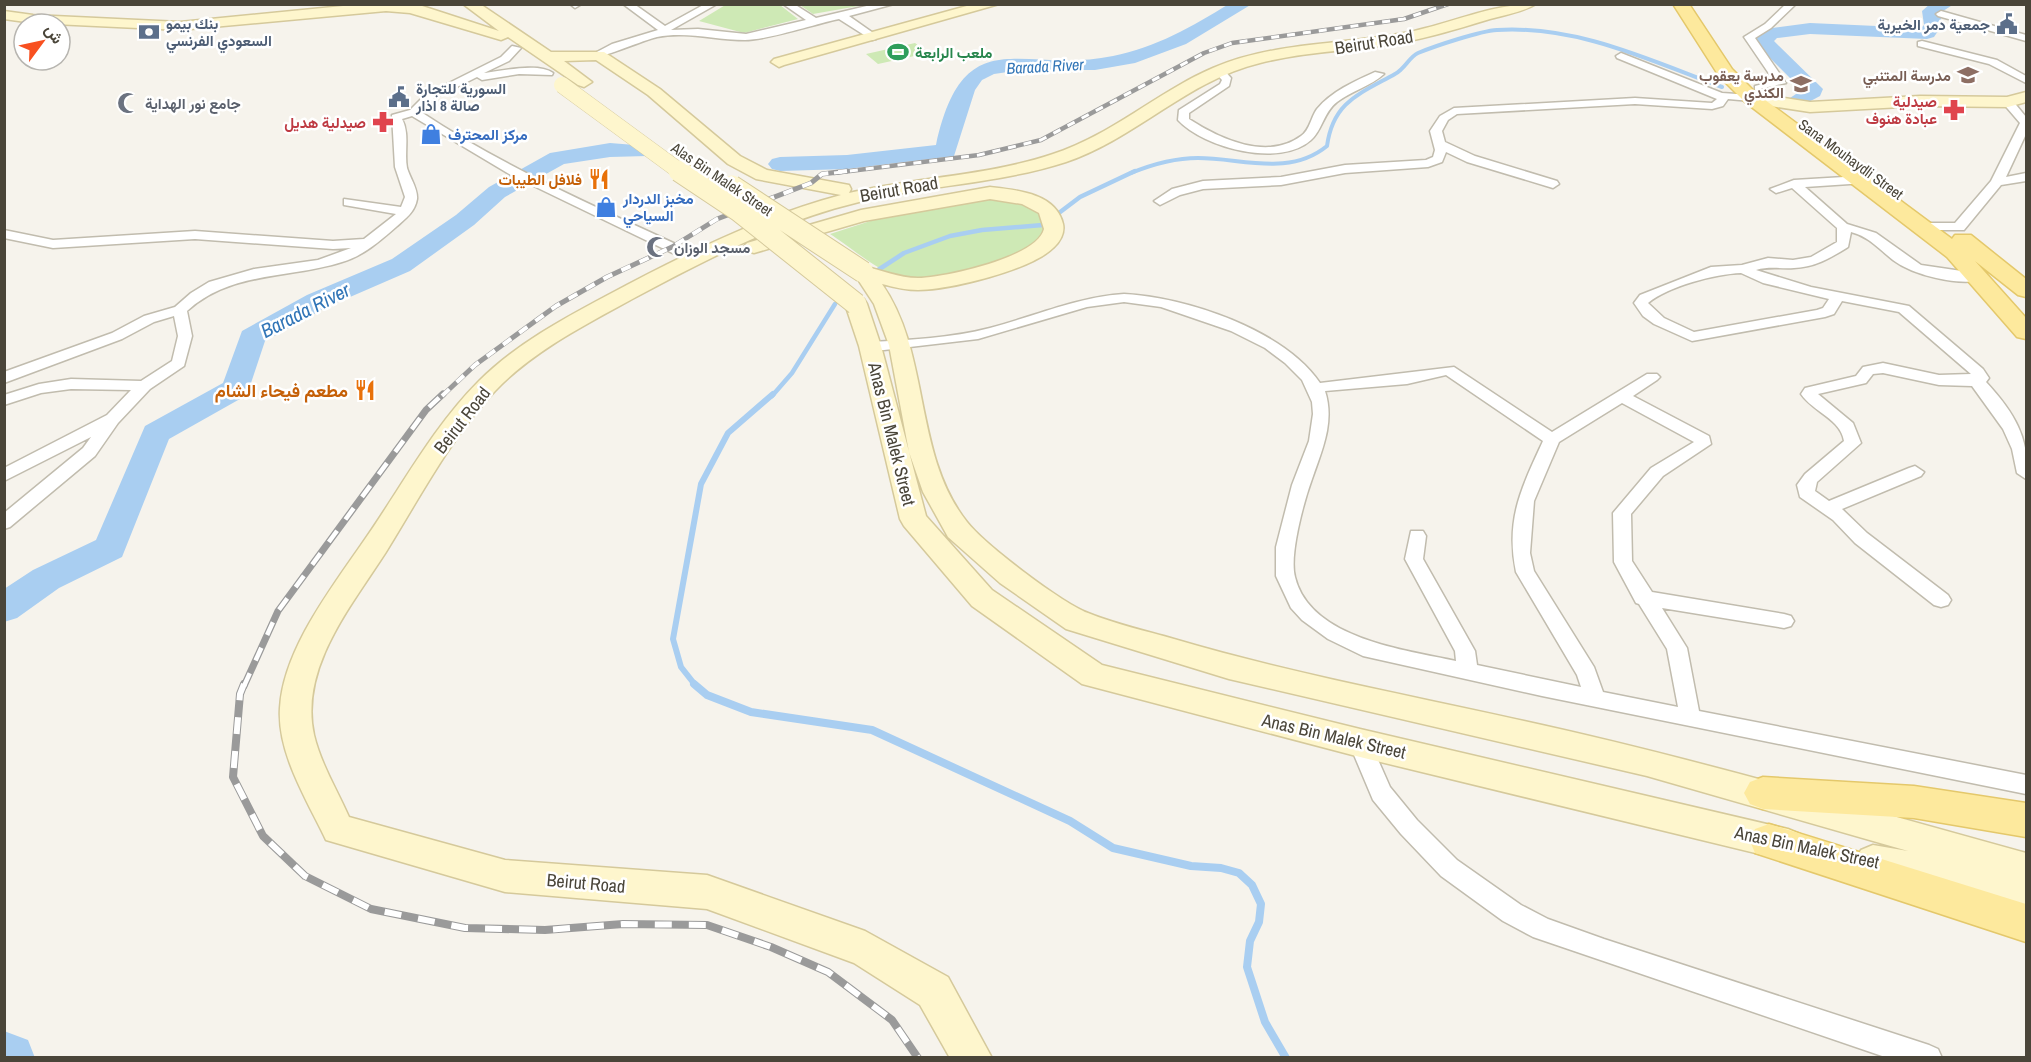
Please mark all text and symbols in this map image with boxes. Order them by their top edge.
north arrow [12,12,72,72]
public building icon: جمعية دمر الخيرية [1995,12,2019,36]
place label: بنك بيمو السعودي الفرنسي [166,13,272,54]
place label: جمعية دمر الخيرية [1877,14,1990,35]
text: ش [40,20,69,48]
bank icon: بنك بيمو السعودي الفرنسي [137,20,161,44]
street label: Beirut Road [1333,23,1415,61]
sports icon: ملعب الرابعة [886,40,910,64]
place label: ملعب الرابعة [915,42,992,63]
water label: Barada River [1006,53,1085,79]
school or university icon: مدرسة المتنبي [1956,63,1980,87]
place label: مدرسة يعقوب الكندي [1699,65,1784,106]
place label: مدرسة المتنبي [1863,65,1951,89]
school or university icon: مدرسة يعقوب الكندي [1789,72,1813,96]
place label: السورية للتجارة صالة 8 اذار [415,78,506,116]
public building icon: السورية للتجارة صالة 8 اذار [387,85,411,109]
mosque icon: جامع نور الهداية [116,91,140,115]
place label: صيدلية عبادة هنوف [1866,91,1937,129]
place label: جامع نور الهداية [145,93,241,114]
pharmacy icon: صيدلية عبادة هنوف [1942,98,1966,122]
pharmacy icon: صيدلية هديل [371,110,395,134]
place label: صيدلية هديل [284,112,366,133]
street label: Sana Mouhaydli Street [1794,114,1908,205]
shop icon: مركز المحترف [419,122,443,146]
place label: مركز المحترف [448,124,528,145]
street label: Alas Bin Malek Street [666,137,777,221]
restaurant icon: فلافل الطيبات [587,167,611,191]
place label: فلافل الطيبات [498,169,582,190]
street label: Beirut Road [858,170,940,208]
place label: مخبز الدردار السياحي [622,188,694,229]
shop icon: مخبز الدردار السياحي [594,195,618,219]
mosque icon: مسجد الوزان [645,235,669,259]
place label: مسجد الوزان [674,237,751,258]
water label: Barada River [256,276,355,344]
street label: Anas Bin Malek Street [862,359,922,508]
place label: مطعم فيحاء الشام [215,378,348,403]
restaurant icon: مطعم فيحاء الشام [353,378,377,402]
street label: Beirut Road [428,381,496,459]
street label: Anas Bin Malek Street [1259,707,1408,765]
street label: Anas Bin Malek Street [1732,819,1881,874]
street label: Beirut Road [546,867,626,899]

